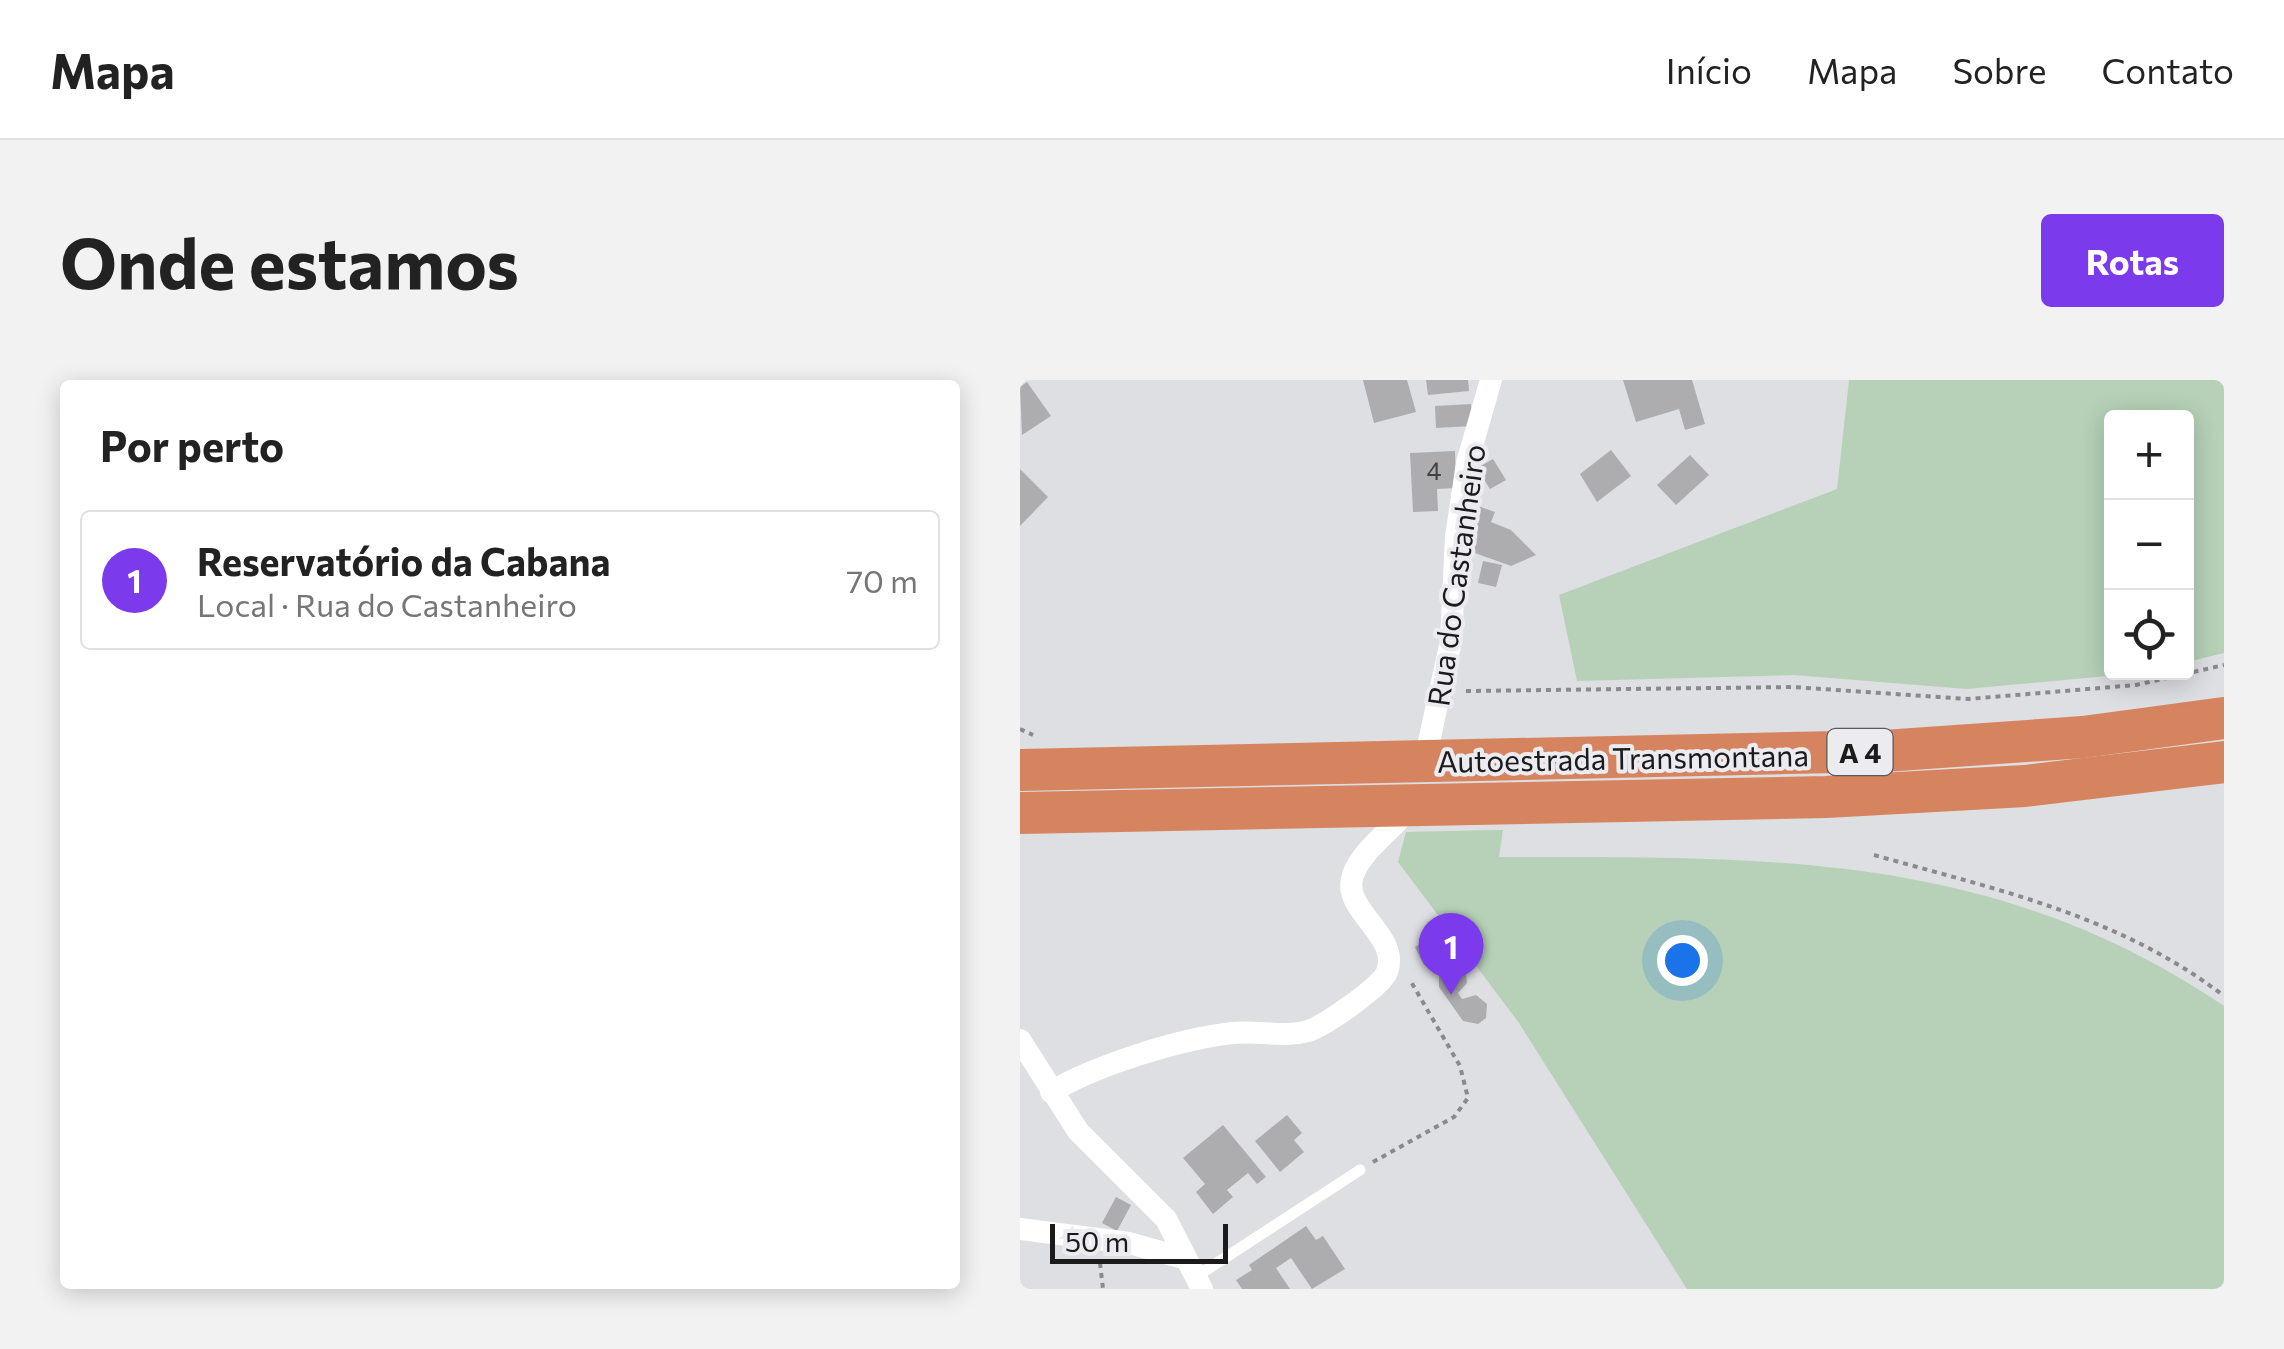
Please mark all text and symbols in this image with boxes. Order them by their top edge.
text: Mapa [50,40,175,99]
text: Início [1666,48,1752,91]
text: Mapa [1807,48,1897,91]
text: Sobre [1952,48,2046,91]
text: Contato [2101,48,2234,91]
button: Rotas [2041,214,2224,307]
text: Onde estamos [60,218,519,303]
map controls [2104,410,2194,680]
button: + [2104,410,2194,500]
text: Por perto [100,419,284,471]
street label: Rua do Castanheiro [1418,442,1492,708]
house number: 4 [1426,455,1442,485]
button: − [2104,500,2194,590]
text: Reservatório da Cabana [197,537,610,584]
text: 1 [127,560,142,600]
text: 70 m [846,560,918,600]
text: Local · Rua do Castanheiro [197,584,577,624]
button: locate [2104,590,2194,680]
road number: A 4 [1828,729,1892,775]
street label: Autoestrada Transmontana [1437,735,1809,779]
pin: 1 [1418,912,1484,995]
your location [1657,935,1708,986]
scale bar [1050,1219,1228,1264]
text: 50 m [1065,1224,1129,1258]

